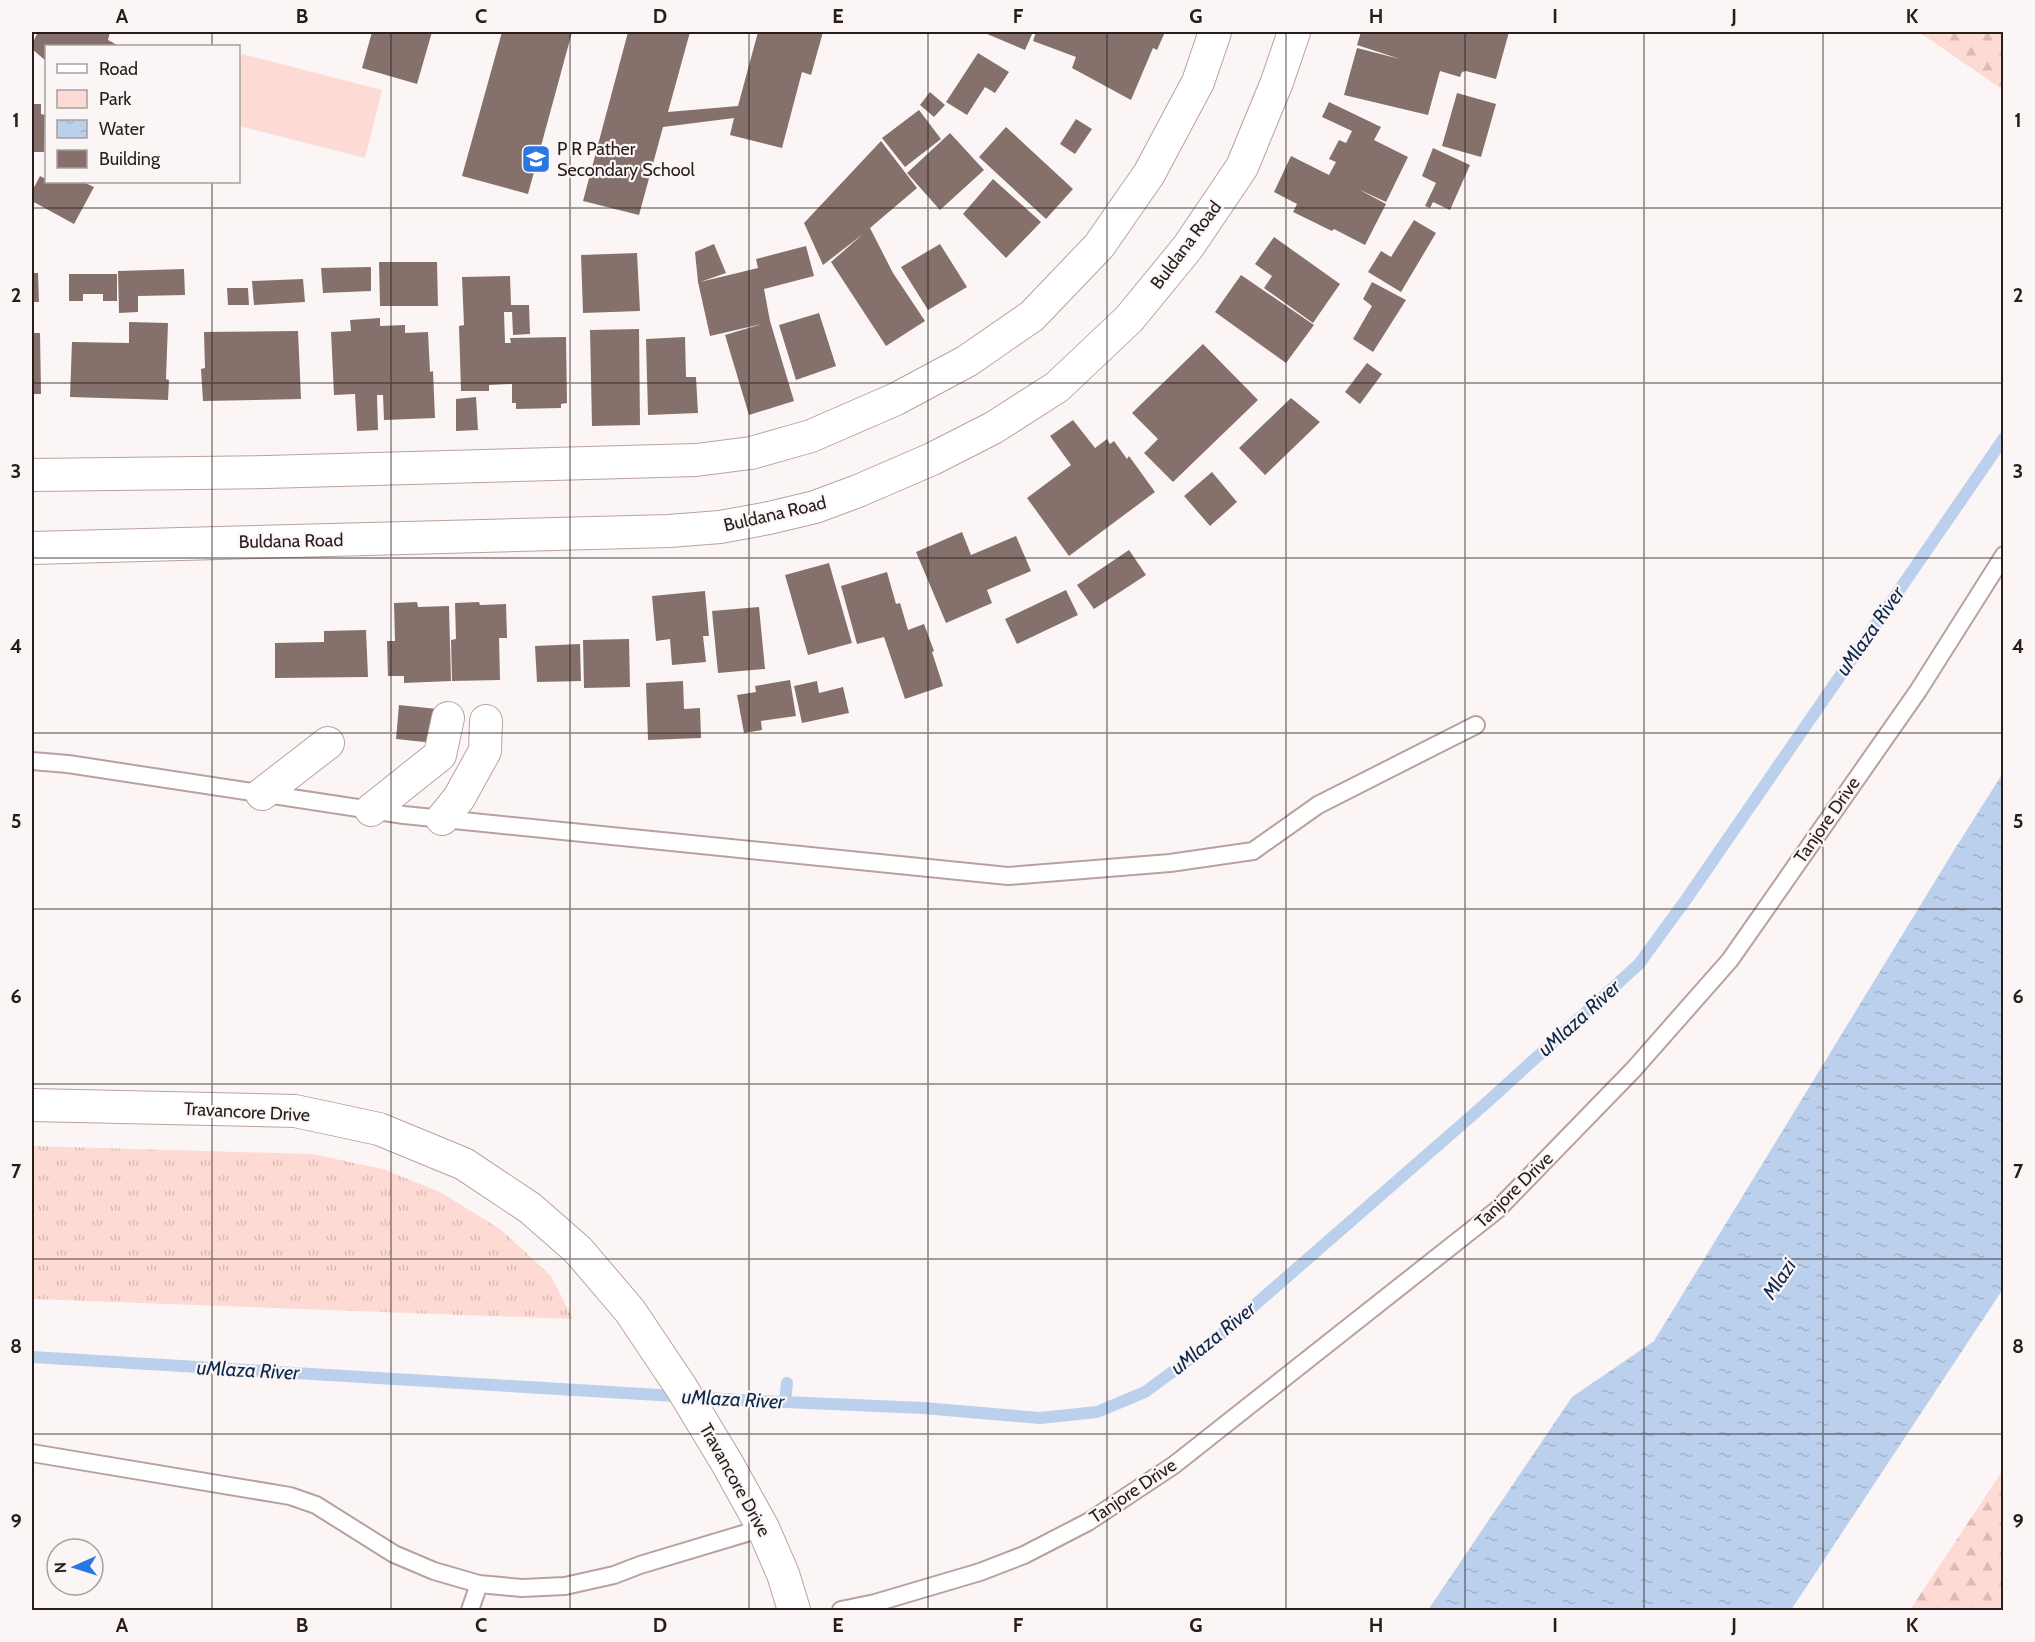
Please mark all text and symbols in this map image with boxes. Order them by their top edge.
text: A [116,4,129,28]
text: B [296,4,308,28]
text: C [475,4,487,28]
text: D [653,4,667,28]
text: E [832,4,844,28]
text: F [1013,4,1024,28]
text: G [1189,4,1203,28]
text: H [1369,4,1383,28]
text: I [1552,4,1558,28]
text: J [1730,4,1737,28]
text: K [1906,4,1919,28]
legend [45,45,240,183]
text: Road [99,58,138,80]
text: Park [99,88,132,110]
text: 1 [12,108,20,132]
text: 1 [2014,108,2022,132]
text: Water [99,118,145,140]
place label: P R Pather Secondary School [557,138,695,181]
school or university icon: P R Pather Secondary School [520,143,552,175]
text: Building [99,148,161,170]
street label: Buldana Road [1146,197,1226,293]
text: 2 [11,283,21,307]
text: 2 [2013,283,2023,307]
text: 3 [11,459,21,483]
text: 3 [2013,459,2023,483]
street label: Buldana Road [722,492,828,536]
street label: Buldana Road [238,529,344,553]
water label: uMlaza River [1831,581,1910,680]
text: 4 [10,634,22,658]
text: 4 [2012,634,2024,658]
street label: Tanjore Drive [1789,773,1865,867]
text: 5 [11,809,21,833]
text: 5 [2013,809,2023,833]
water label: uMlaza River [1533,974,1626,1061]
text: 6 [10,984,22,1008]
text: 6 [2012,984,2024,1008]
street label: Travancore Drive [183,1098,311,1126]
street label: Tanjore Drive [1470,1147,1558,1233]
text: 7 [11,1159,22,1183]
text: 7 [2013,1159,2024,1183]
water label: Mlazi [1756,1254,1801,1304]
water label: uMlaza River [1165,1296,1261,1380]
text: 8 [10,1334,22,1358]
text: 8 [2012,1334,2024,1358]
water label: uMlaza River [196,1355,301,1385]
water label: uMlaza River [681,1384,786,1414]
street label: Travancore Drive [695,1419,775,1541]
street label: Tanjore Drive [1085,1454,1181,1528]
text: 9 [10,1509,22,1533]
text: 9 [2012,1509,2024,1533]
north arrow [45,1537,105,1597]
text: N [51,1562,70,1574]
text: A [116,1613,129,1637]
text: B [296,1613,308,1637]
text: C [475,1613,487,1637]
text: D [653,1613,667,1637]
text: E [832,1613,844,1637]
text: F [1013,1613,1024,1637]
text: G [1189,1613,1203,1637]
text: H [1369,1613,1383,1637]
text: I [1552,1613,1558,1637]
text: J [1730,1613,1737,1637]
text: K [1906,1613,1919,1637]

